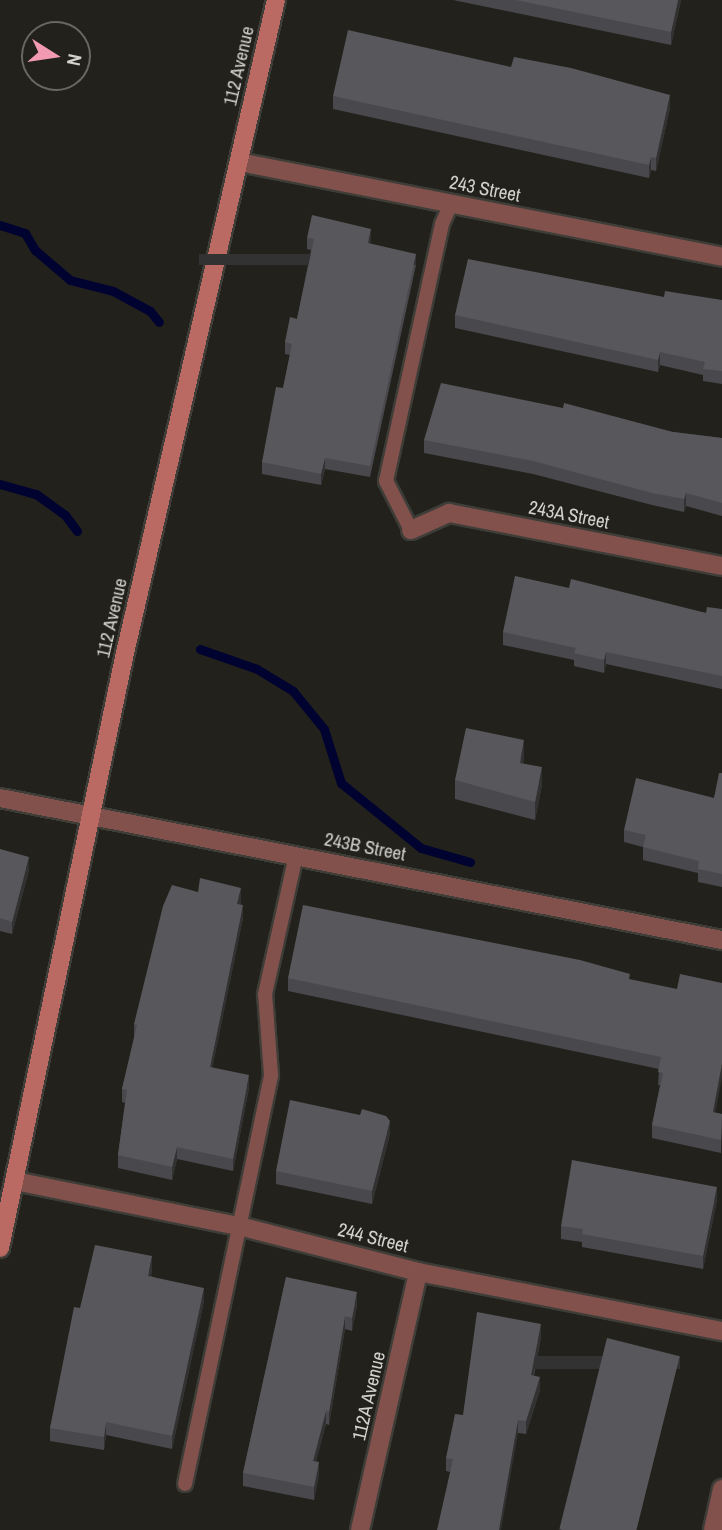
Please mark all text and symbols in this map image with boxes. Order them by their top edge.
north arrow [21,21,91,91]
street label: 112 Avenue [219,24,259,108]
text: N [61,52,88,68]
street label: 243 Street [448,171,522,207]
street label: 243A Street [526,496,612,534]
street label: 112 Avenue [92,576,132,660]
street label: 243B Street [322,828,408,866]
street label: 244 Street [335,1218,411,1258]
street label: 112A Avenue [348,1349,390,1443]

